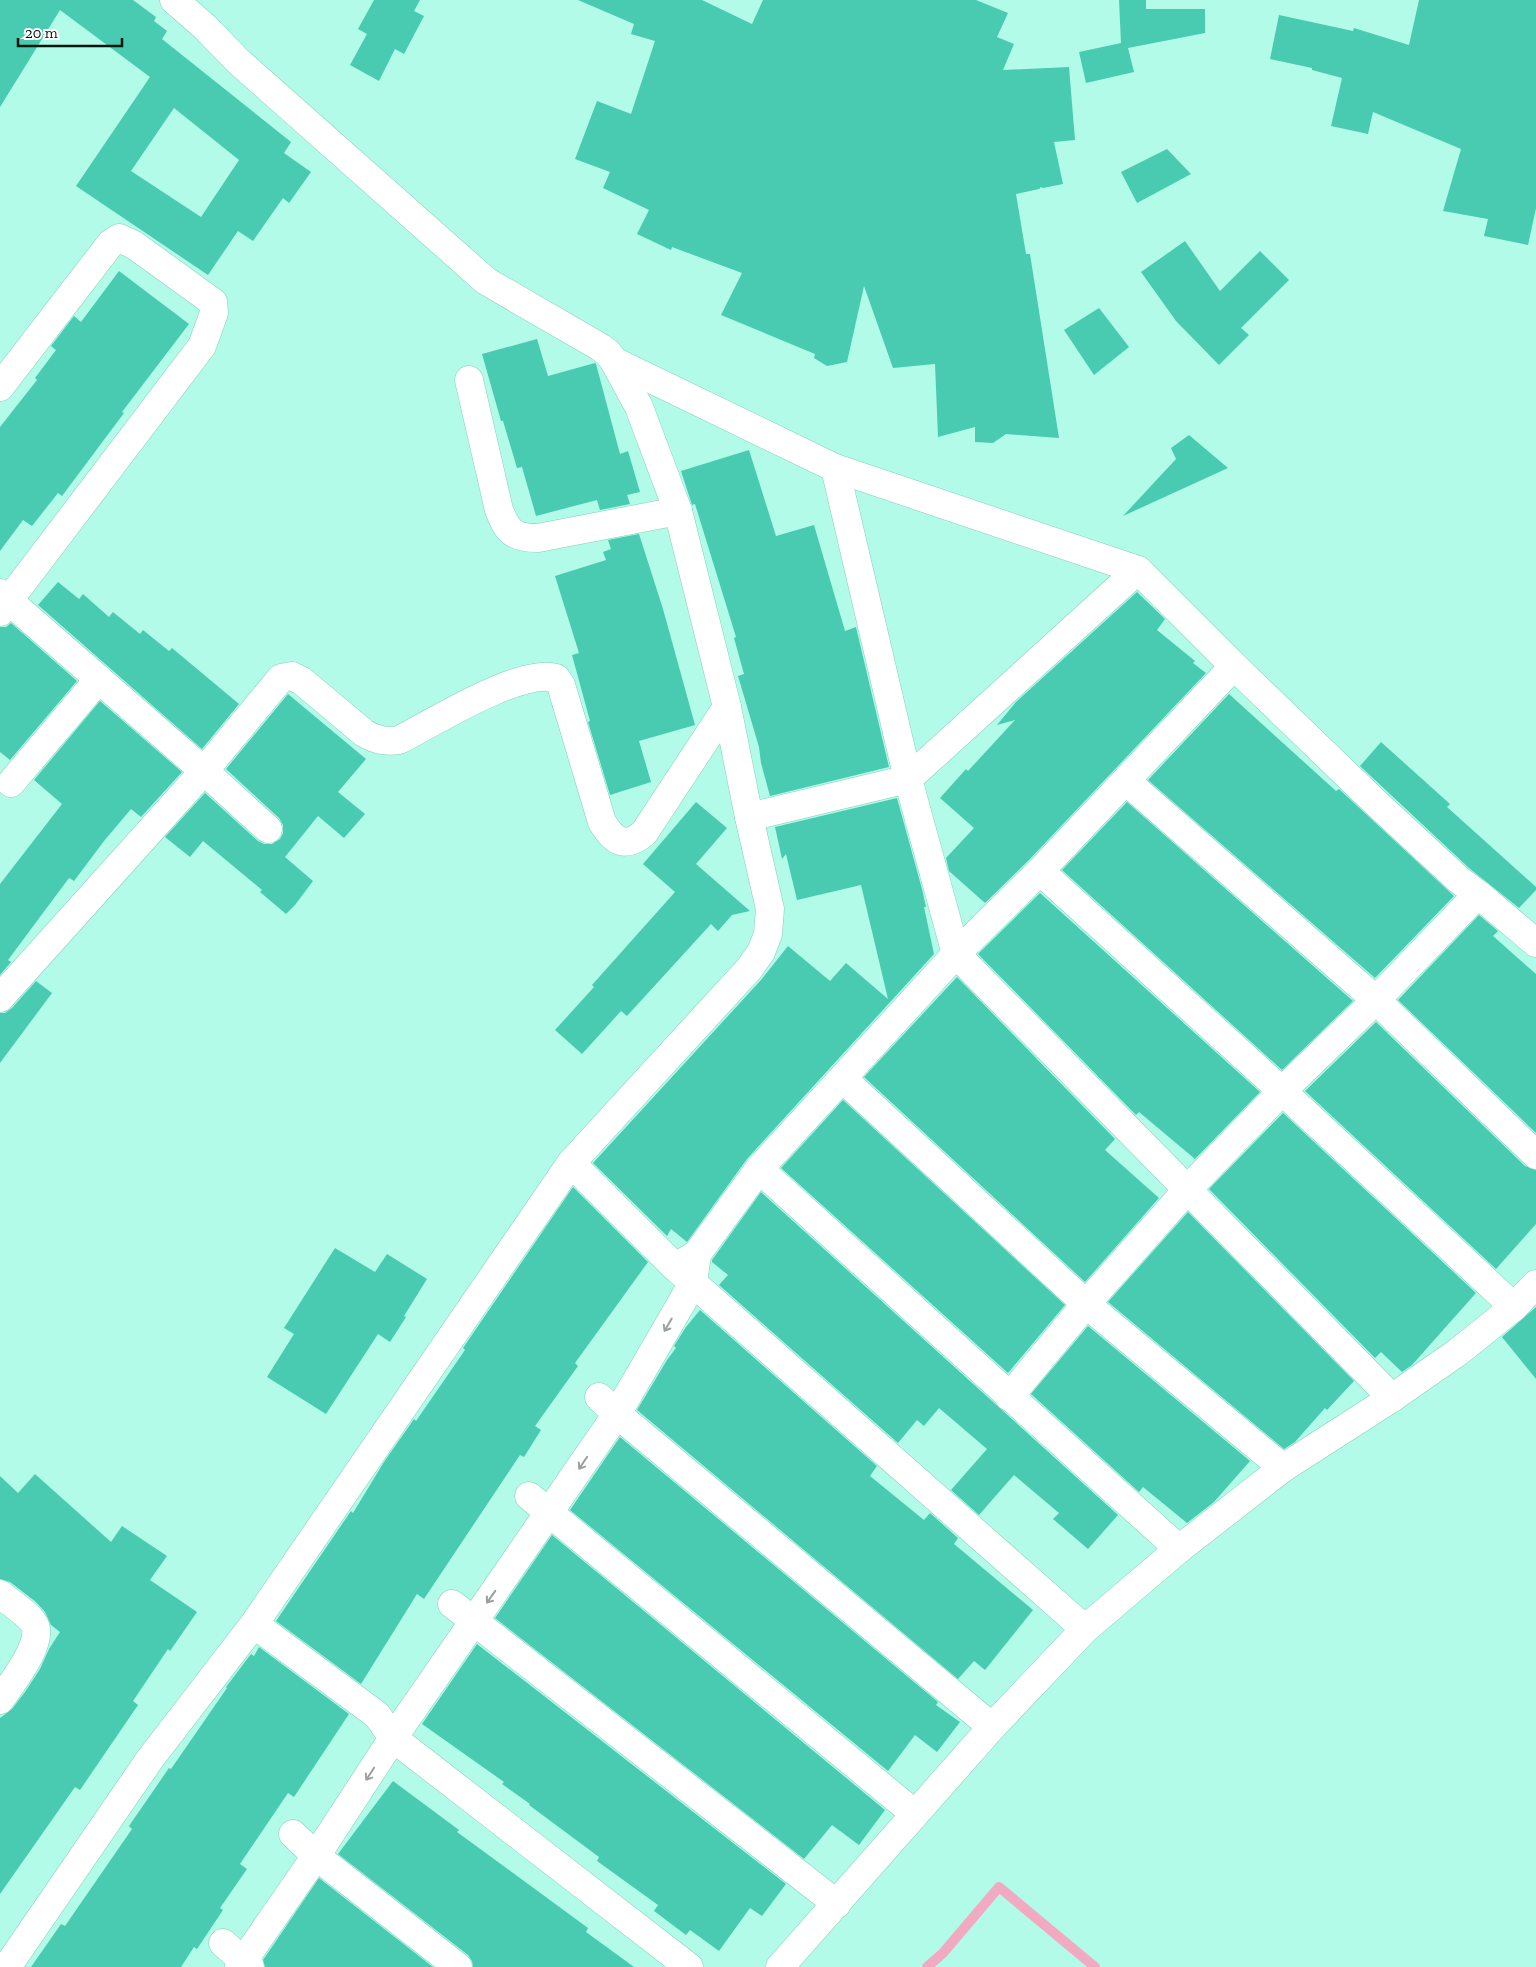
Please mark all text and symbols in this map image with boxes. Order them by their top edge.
scale bar [18,15,121,47]
text: 20 m [25,24,58,42]
one-way arrow [663,1317,673,1332]
one-way arrow [578,1456,588,1470]
one-way arrow [486,1590,496,1604]
one-way arrow [364,1767,374,1781]

